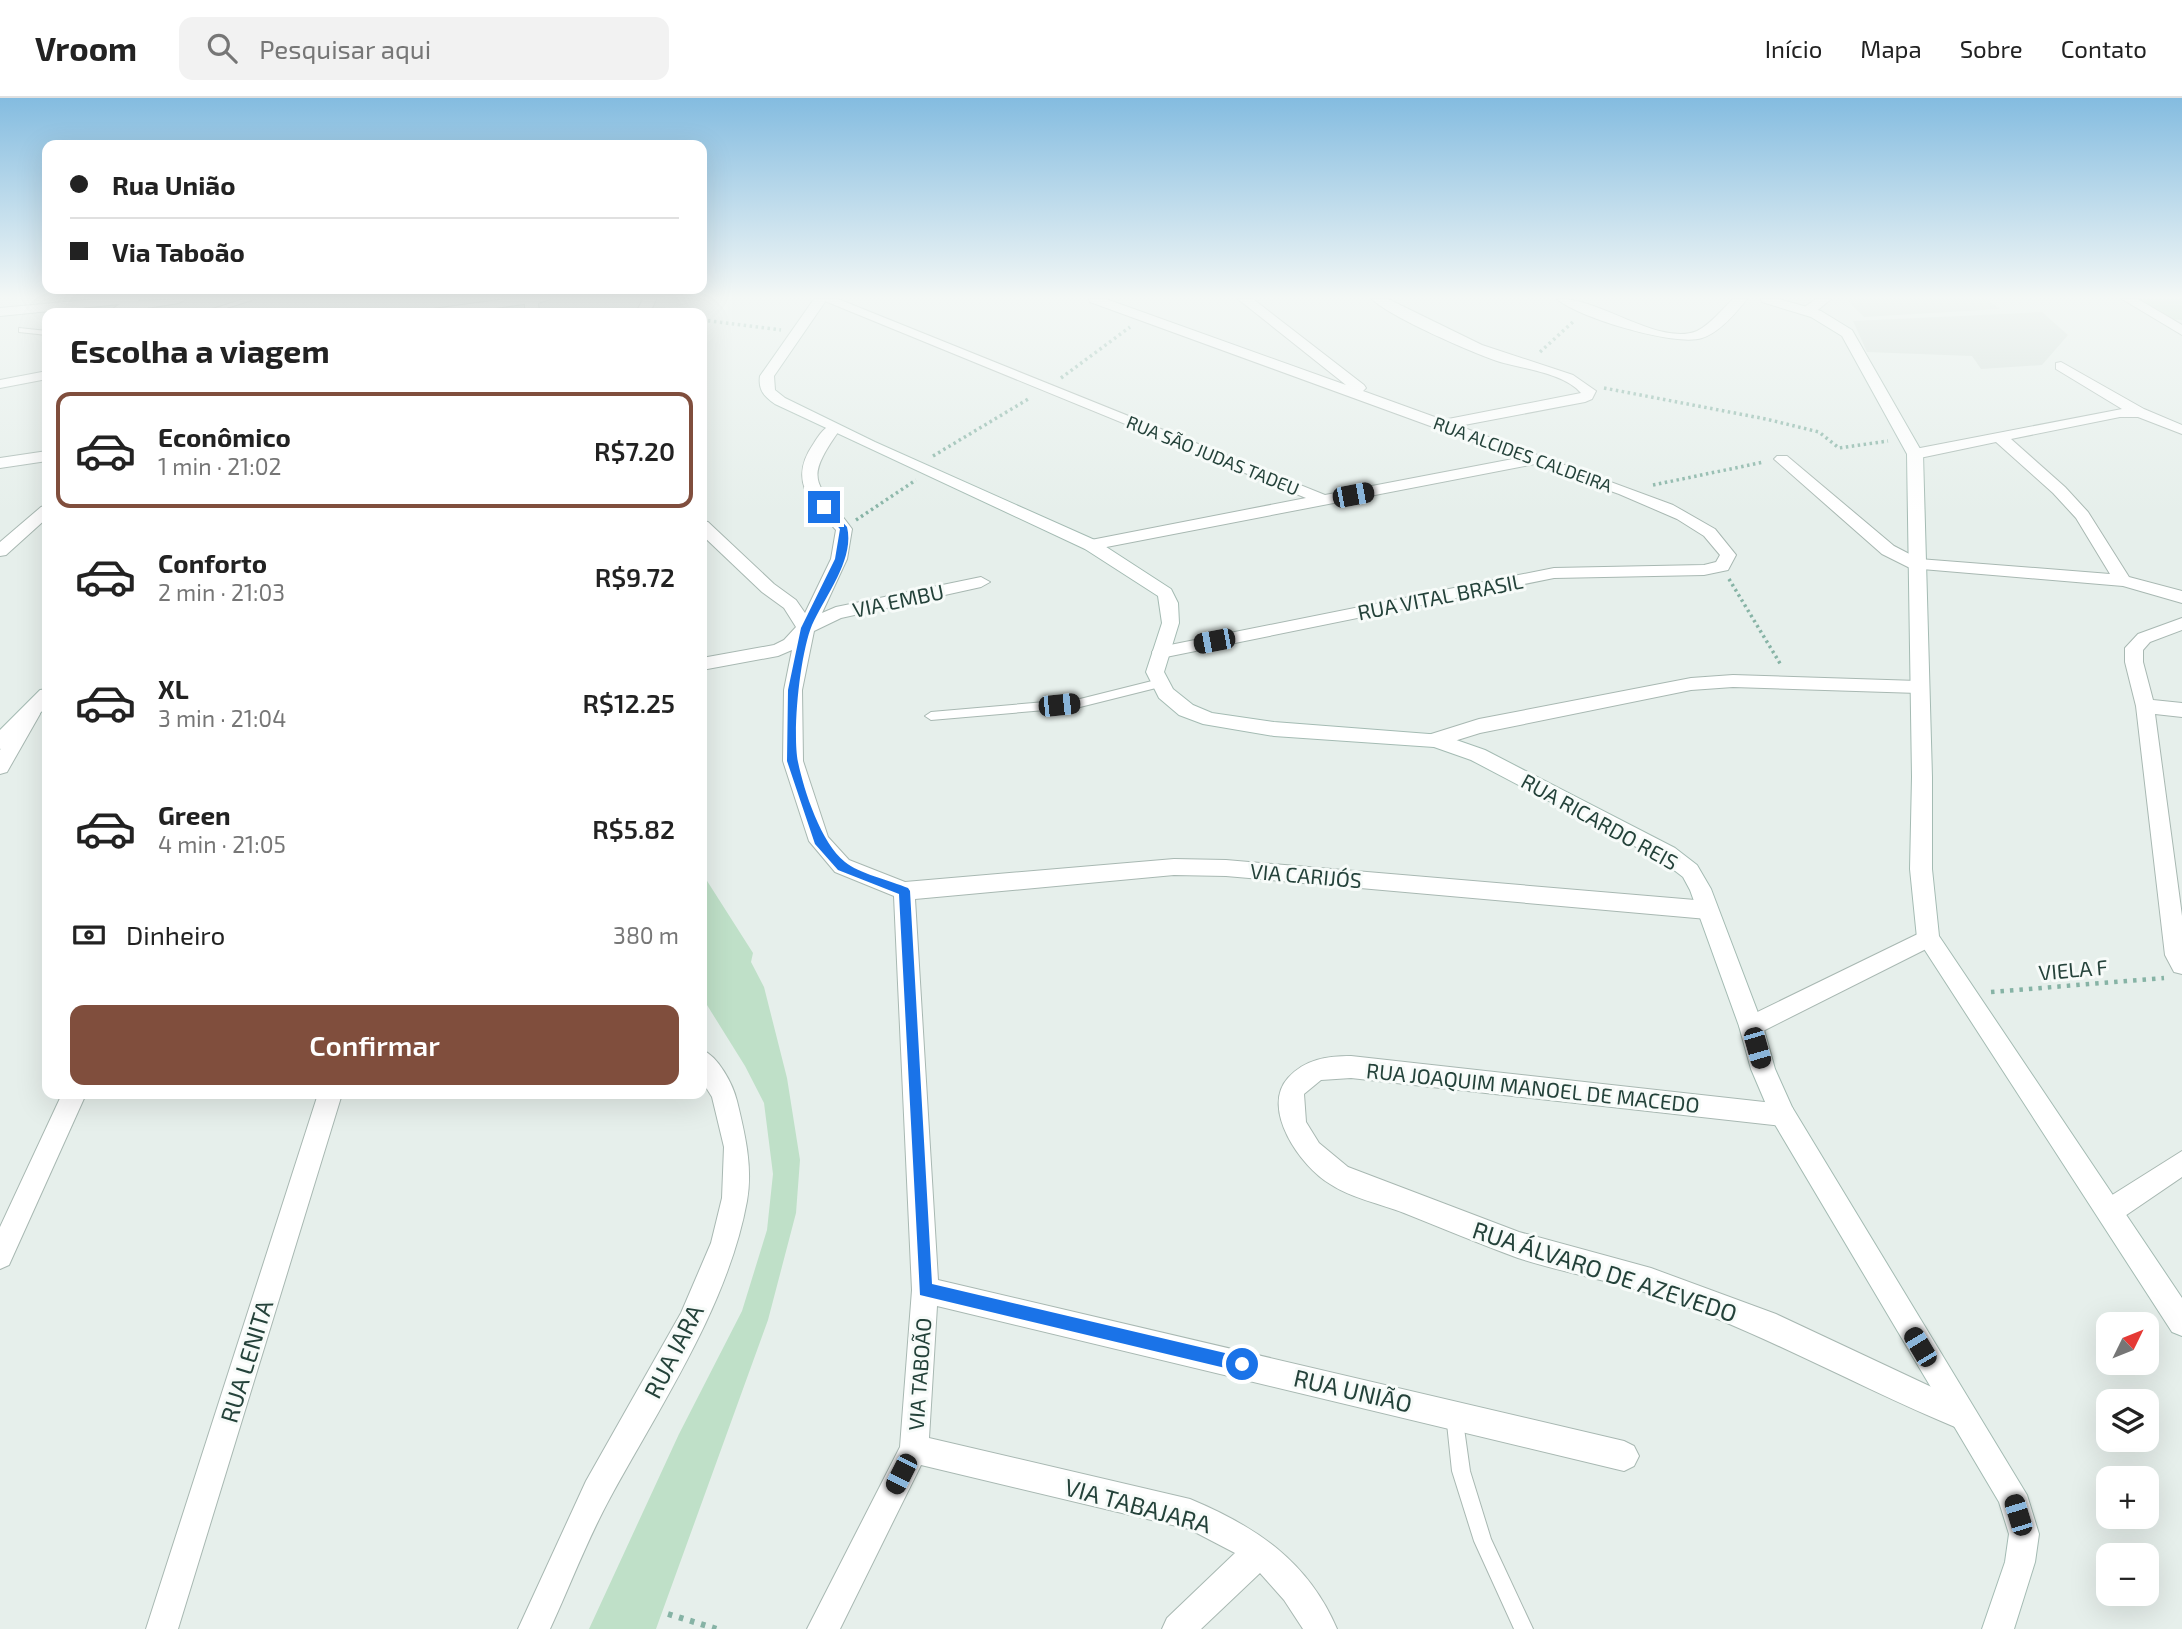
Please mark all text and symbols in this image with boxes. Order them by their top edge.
search box [179,17,669,80]
text: Vroom [35,28,137,68]
icon: search [203,29,241,67]
text: Pesquisar aqui [259,33,431,64]
text: Início [1765,34,1822,63]
text: Mapa [1860,34,1922,63]
text: Sobre [1960,34,2023,63]
text: Contato [2061,34,2147,63]
text: Rua União [112,169,235,200]
text: Via Taboão [112,236,245,267]
text: Escolha a viagem [70,331,330,369]
street label: RUA SÃO JUDAS TADEU [1123,410,1303,500]
street label: RUA ALCIDES CALDEIRA [1431,411,1616,497]
icon: car [74,419,137,482]
text: Econômico [158,421,291,452]
text: R$7.20 [594,435,675,466]
text: 1 min · 21:02 [158,452,282,480]
car [1331,481,1376,509]
route end [808,491,840,523]
icon: car [74,545,137,608]
text: Conforto [158,547,267,578]
text: R$9.72 [595,561,675,592]
street label: RUA VITAL BRASIL [1355,568,1525,624]
text: 2 min · 21:03 [158,578,285,606]
street label: VIA EMBU [850,578,946,622]
car [1192,627,1237,655]
icon: car [74,671,137,734]
text: XL [158,673,189,704]
text: R$12.25 [583,687,675,718]
car [1038,692,1081,718]
text: 3 min · 21:04 [158,704,286,732]
street label: RUA RICARDO REIS [1517,768,1683,874]
icon: car [74,797,137,860]
text: Green [158,799,231,830]
text: R$5.82 [592,813,675,844]
text: 4 min · 21:05 [158,830,286,858]
street label: VIA CARIJÓS [1249,858,1363,892]
icon: cash [70,916,108,954]
text: Dinheiro [126,919,225,950]
text: 380 m [613,921,679,949]
street label: VIELA F [2037,954,2109,984]
button: Confirmar [70,1005,679,1085]
car [1742,1025,1773,1071]
street label: RUA JOAQUIM MANOEL DE MACEDO [1365,1057,1701,1118]
street label: RUA ÁLVARO DE AZEVEDO [1469,1215,1741,1327]
street label: RUA LENITA [214,1296,278,1426]
street label: RUA IARA [637,1299,709,1403]
north arrow [2096,1312,2160,1376]
map controls [2096,1312,2159,1606]
street label: VIA TABOÃO [903,1317,935,1431]
car [1901,1324,1940,1370]
route start [1226,1348,1258,1380]
street label: RUA UNIÃO [1291,1362,1415,1418]
button: layers [2096,1389,2159,1452]
car [883,1451,920,1497]
button: + [2096,1466,2159,1529]
street label: VIA TABAJARA [1062,1472,1214,1538]
car [2002,1492,2035,1538]
button: − [2096,1543,2159,1606]

